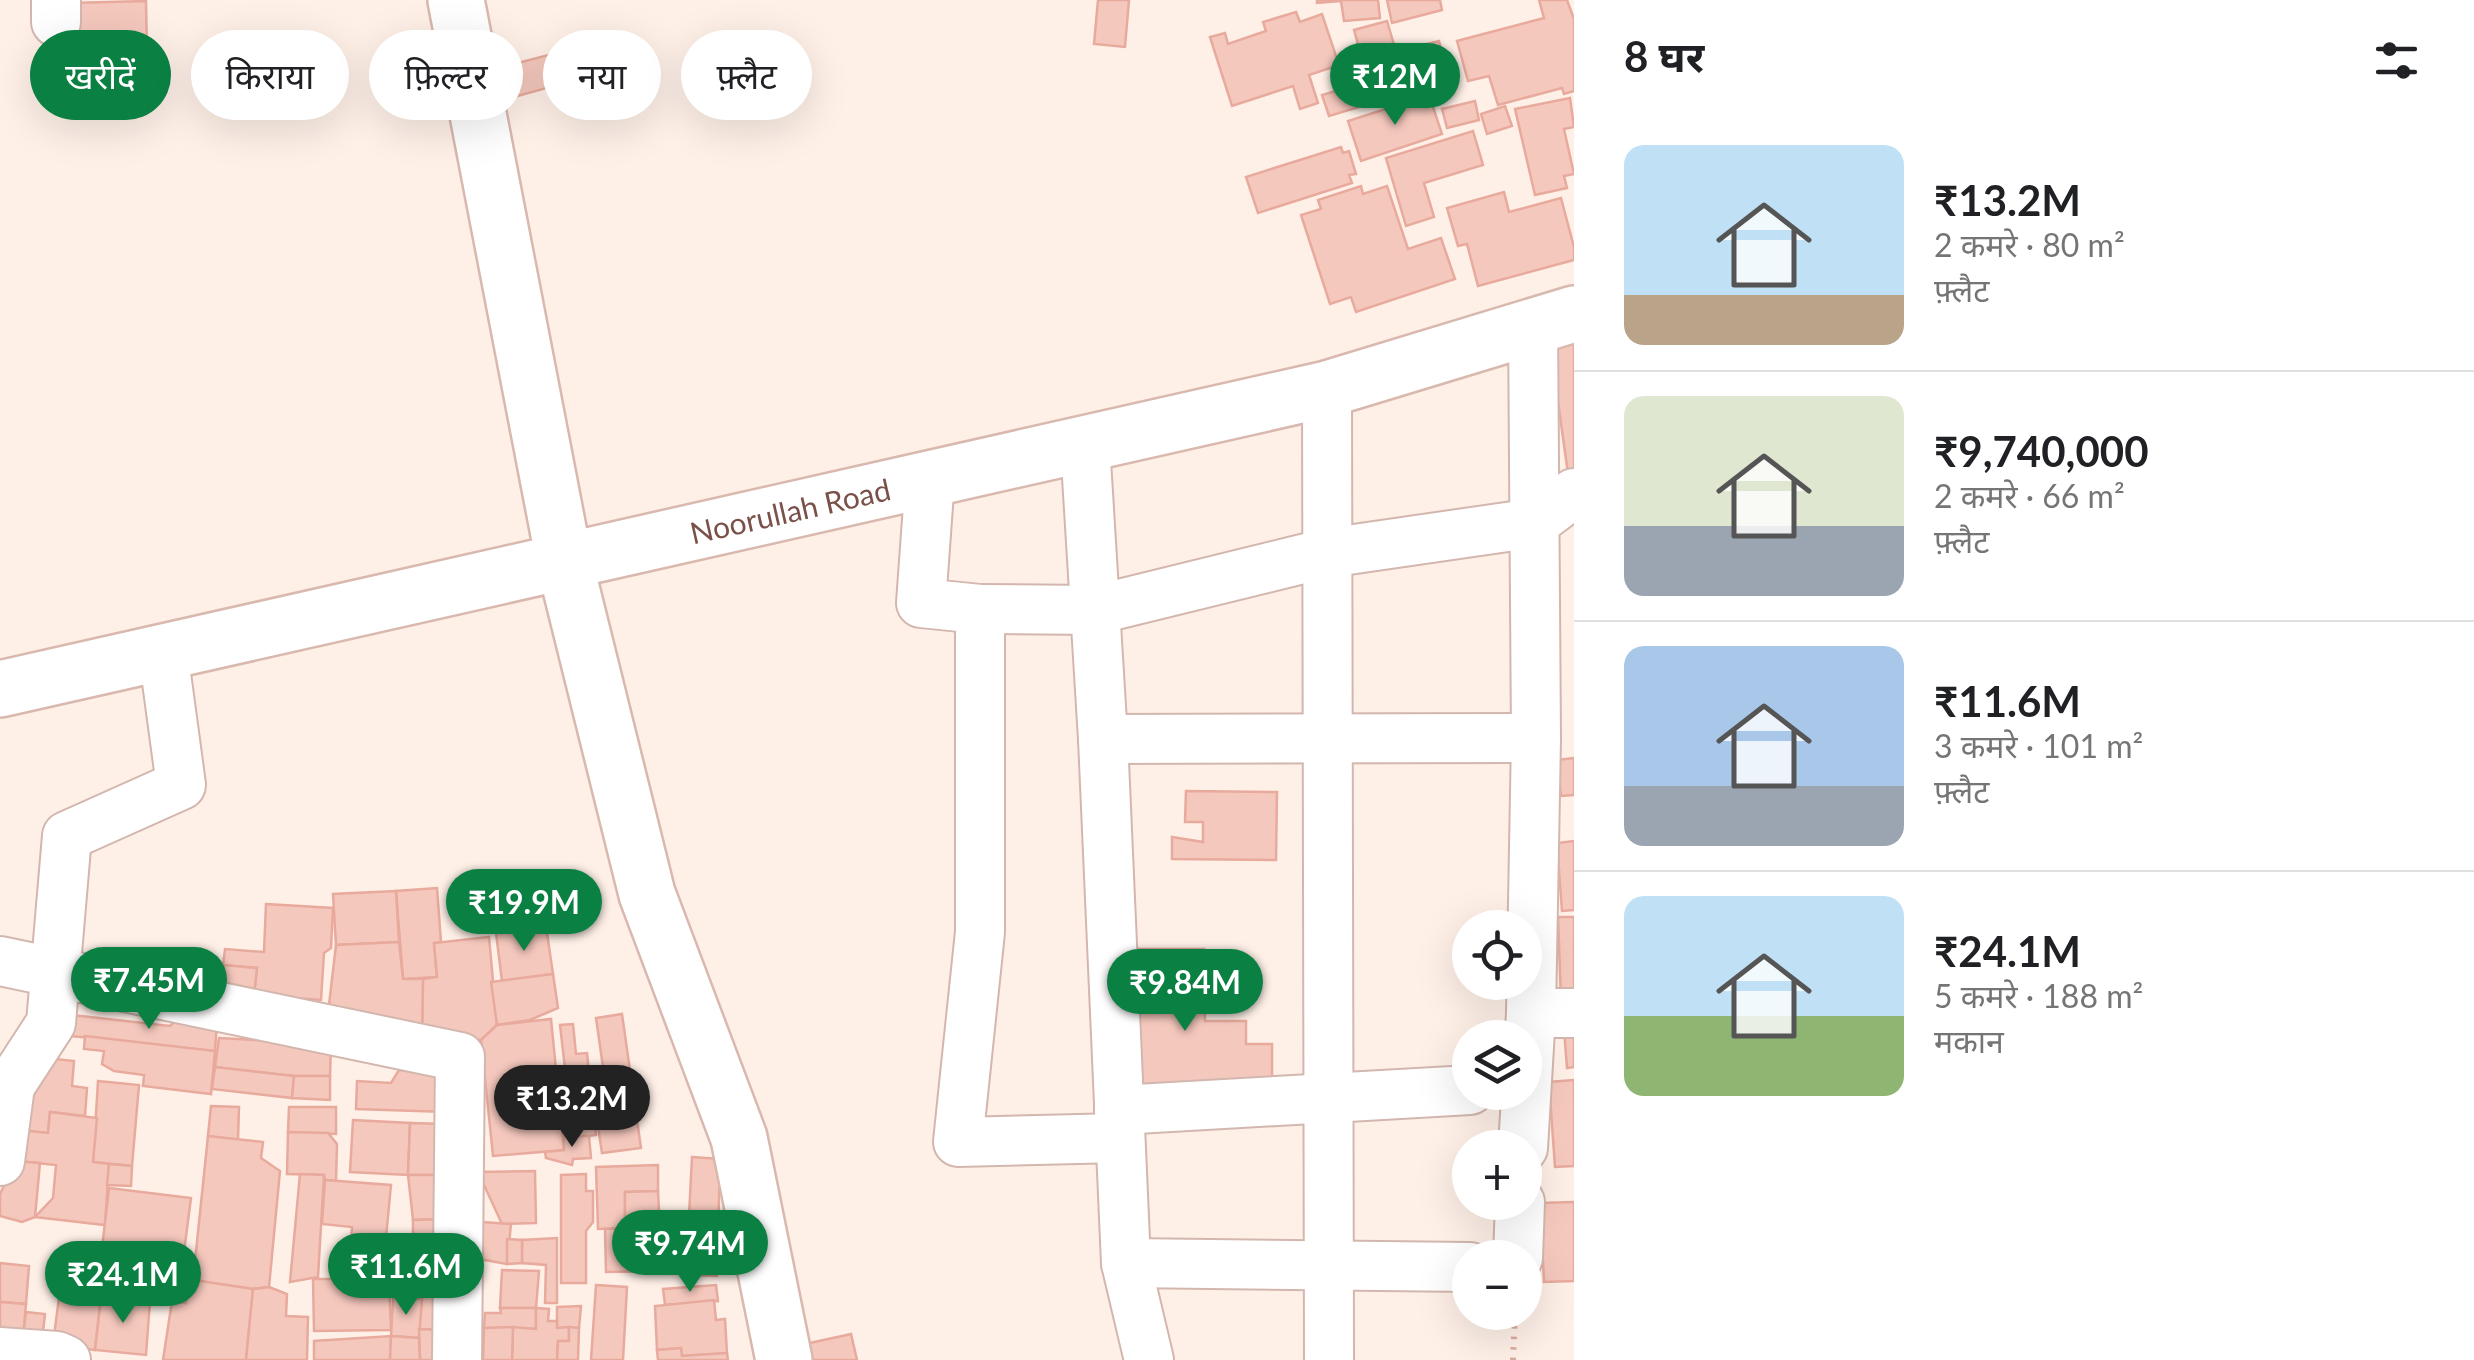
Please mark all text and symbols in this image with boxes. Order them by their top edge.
chip: खरीदें [30,30,171,120]
chip: किराया [191,30,349,120]
chip: फ़िल्टर [369,30,523,120]
chip: नया [543,30,661,120]
chip: फ़्लैट [681,30,812,120]
text: 8 घर [1624,31,1704,81]
icon: filters [2369,33,2424,88]
pin: ₹12M [1336,43,1454,128]
text: ₹12M [1352,56,1438,95]
text: ₹13.2M [1934,175,2081,225]
icon: home [1704,185,1824,305]
text: 2 कमरे · 80 m² [1934,225,2125,264]
text: फ़्लैट [1934,270,1989,309]
text: ₹9,740,000 [1934,426,2149,476]
icon: home [1704,436,1824,556]
street label: Noorullah Road [686,470,894,550]
text: 2 कमरे · 66 m² [1934,476,2125,515]
text: फ़्लैट [1934,521,1989,560]
text: ₹11.6M [1934,676,2081,726]
icon: home [1704,686,1824,806]
text: 3 कमरे · 101 m² [1934,726,2143,765]
text: फ़्लैट [1934,771,1989,810]
pin: ₹19.9M [443,869,605,954]
text: ₹19.9M [468,882,580,921]
map controls [1452,910,1542,1330]
button: locate [1452,910,1542,1000]
text: ₹24.1M [1934,926,2081,976]
icon: home [1704,936,1824,1056]
pin: ₹7.45M [68,947,230,1032]
pin: ₹9.84M [1104,949,1266,1034]
text: ₹7.45M [93,960,205,999]
text: ₹9.84M [1129,962,1241,1001]
text: 5 कमरे · 188 m² [1934,976,2143,1015]
button: layers [1452,1020,1542,1110]
text: मकान [1934,1021,2004,1060]
pin: ₹13.2M [491,1065,653,1150]
text: ₹13.2M [516,1078,628,1117]
button: + [1452,1130,1542,1220]
pin: ₹9.74M [609,1210,771,1295]
text: ₹9.74M [634,1223,746,1262]
pin: ₹11.6M [325,1233,487,1318]
button: − [1452,1240,1542,1330]
pin: ₹24.1M [42,1241,204,1326]
text: ₹11.6M [350,1246,462,1285]
text: ₹24.1M [67,1254,179,1293]

